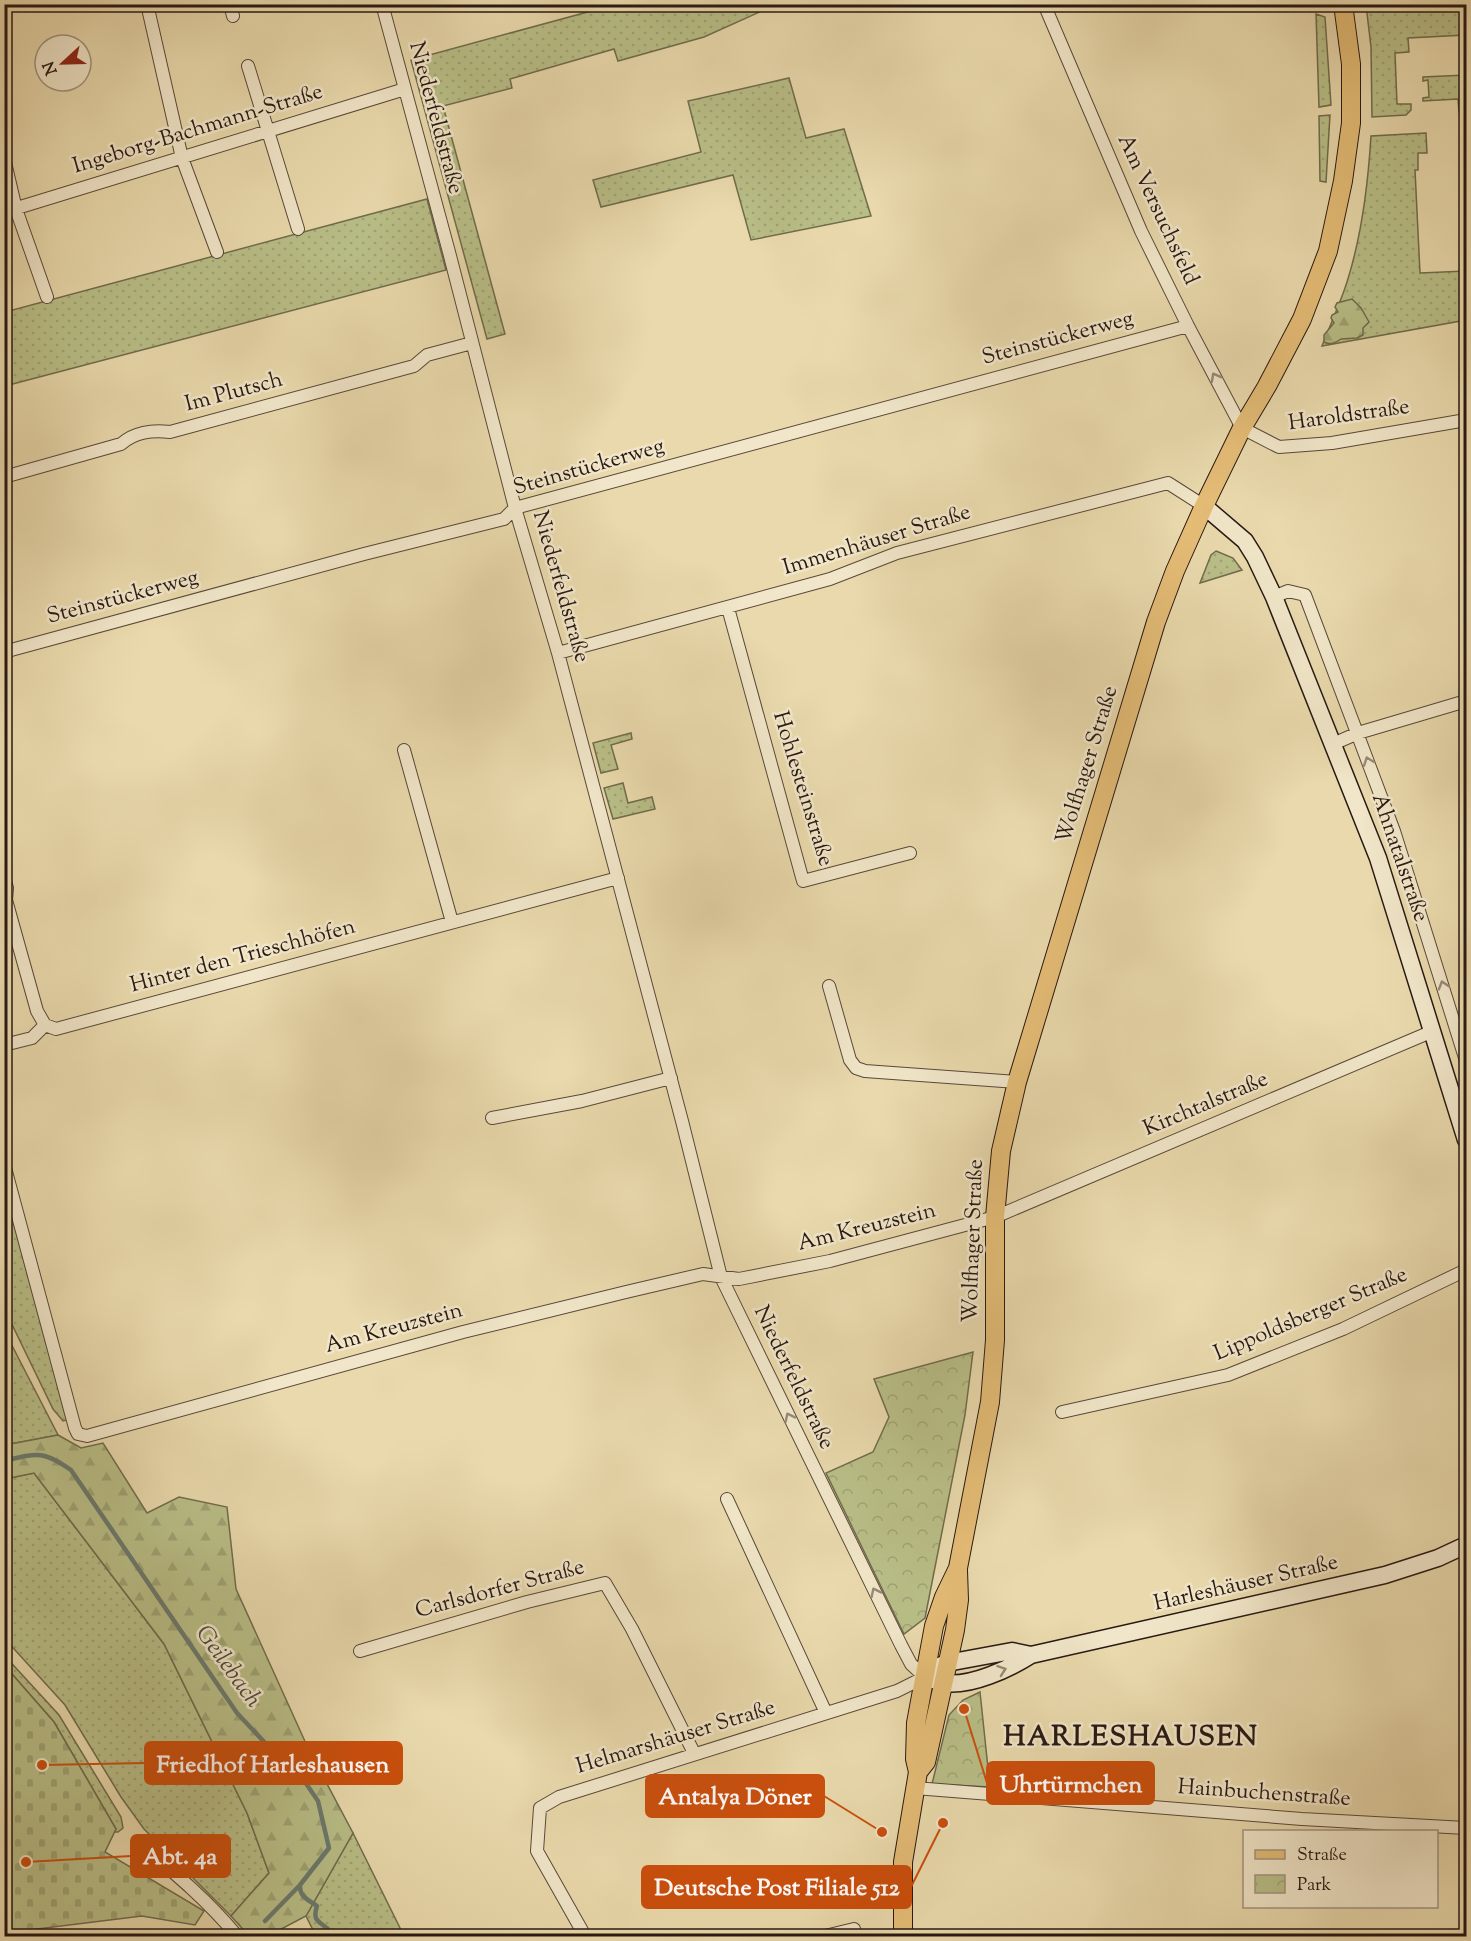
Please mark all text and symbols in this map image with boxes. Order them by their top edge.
north arrow [33,33,93,93]
street label: Niederfeldstraße [399,38,471,198]
text: N [38,57,64,78]
street label: Ingeborg-Bachmann-Straße [69,77,327,183]
street label: Am Versuchsfeld [1108,129,1206,291]
street label: Steinstückerweg [979,303,1138,375]
street label: Im Plutsch [182,365,287,421]
one-way arrow [1211,373,1222,383]
street label: Haroldstraße [1286,392,1412,440]
street label: Steinstückerweg [510,431,668,505]
street label: Immenhäuser Straße [779,497,975,585]
street label: Niederfeldstraße [523,507,597,667]
street label: Steinstückerweg [44,562,203,634]
street label: Wolfhager Straße [1049,682,1127,848]
street label: Hohlesteinstraße [763,708,841,870]
one-way arrow [1363,756,1375,767]
street label: Ahnatalstraße [1362,789,1436,927]
street label: Hinter den Trieschhöfen [127,912,359,1002]
one-way arrow [1438,980,1450,991]
street label: Kirchtalstraße [1139,1064,1273,1146]
street label: Wolfhager Straße [955,1159,993,1323]
street label: Am Kreuzstein [795,1195,939,1261]
street label: Lippoldsberger Straße [1209,1260,1413,1370]
street label: Am Kreuzstein [322,1295,466,1363]
street label: Niederfeldstraße [744,1301,842,1455]
one-way arrow [784,1413,796,1424]
street label: Harleshäuser Straße [1151,1547,1341,1621]
street label: Carlsdorfer Straße [412,1552,588,1628]
one-way arrow [870,1588,882,1599]
water label: Geilebach [186,1619,270,1715]
one-way arrow [996,1665,1007,1678]
street label: Helmarshäuser Straße [572,1692,780,1784]
district label: HARLESHAUSEN [1003,1718,1259,1758]
callout: Friedhof Harleshausen [145,1742,402,1784]
text: Friedhof Harleshausen [157,1749,390,1783]
callout: Uhrtürmchen [987,1762,1154,1804]
text: Uhrtürmchen [1000,1769,1143,1803]
street label: Hainbuchenstraße [1176,1772,1352,1816]
callout: Antalya Döner [646,1775,824,1817]
text: Antalya Döner [658,1781,813,1815]
legend [1243,1830,1438,1908]
callout: Abt. 4a [131,1835,230,1877]
text: Abt. 4a [143,1841,218,1875]
text: Straße [1297,1843,1347,1869]
callout: Deutsche Post Filiale 512 [642,1866,911,1908]
text: Deutsche Post Filiale 512 [654,1872,901,1906]
text: Park [1297,1873,1332,1899]

